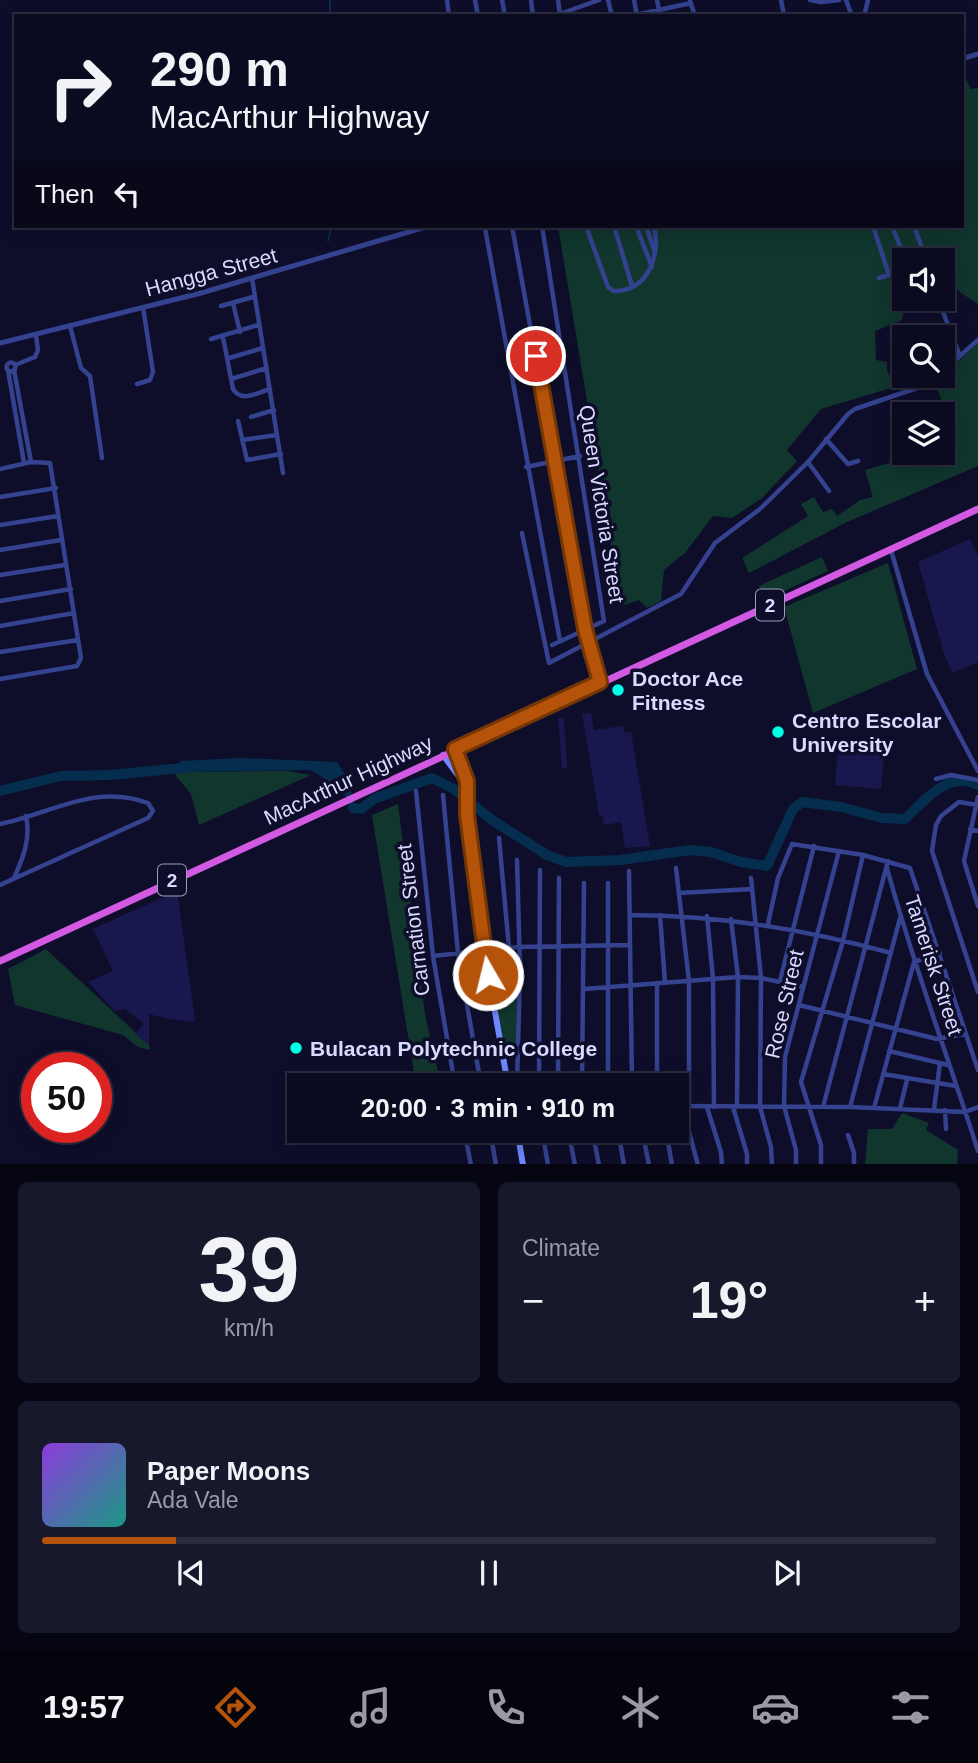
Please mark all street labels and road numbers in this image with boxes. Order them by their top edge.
street label: Hangga Street [143,243,280,301]
street label: Queen Victoria Street [575,403,629,605]
road number: 2 [756,590,784,620]
street label: MacArthur Highway [260,731,436,829]
street label: Carnation Street [392,843,434,997]
road number: 2 [158,864,186,895]
street label: Tamerisk Street [901,892,968,1038]
street label: Rose Street [760,947,808,1061]

